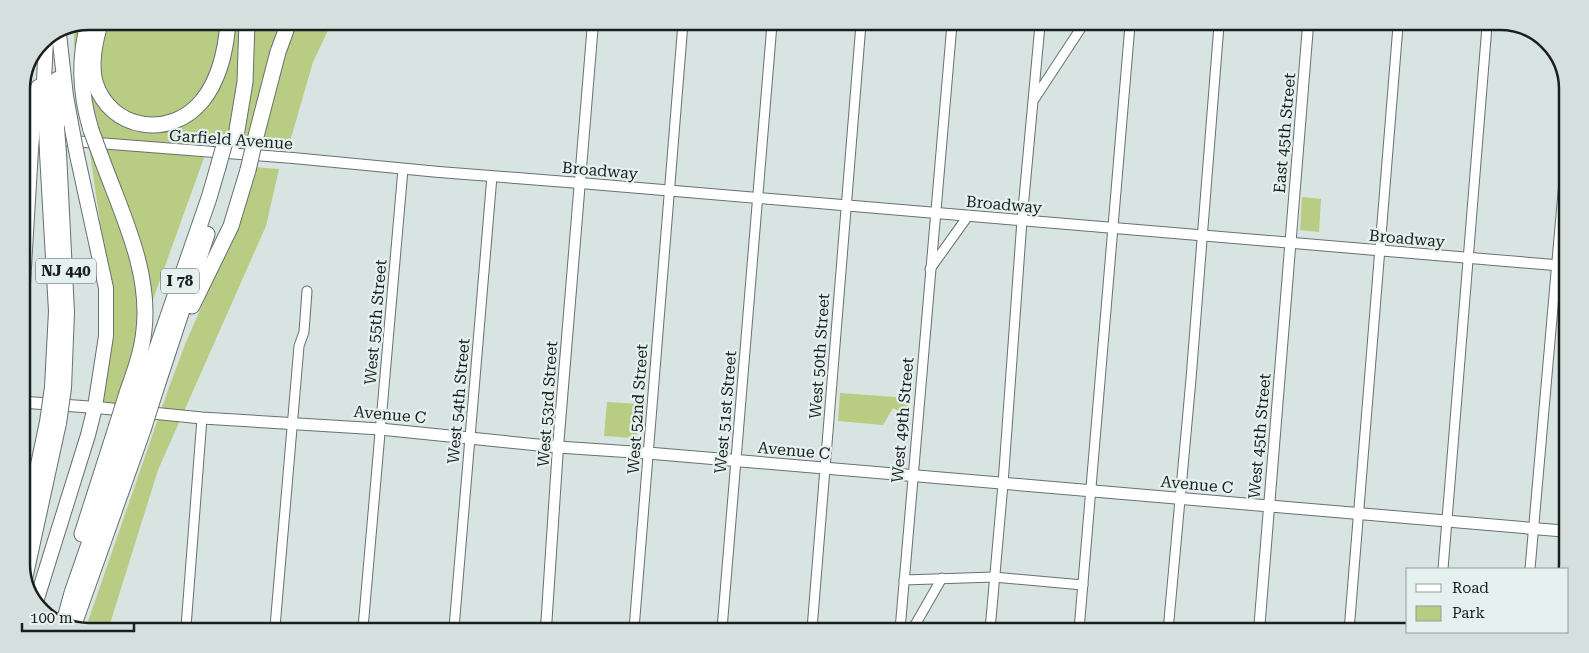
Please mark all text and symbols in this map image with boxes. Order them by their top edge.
street label: East 45th Street [1270,72,1299,194]
street label: Garfield Avenue [168,126,294,153]
street label: Broadway [561,158,639,183]
street label: Broadway [965,192,1043,217]
street label: Broadway [1368,226,1446,251]
road number: NJ 440 [36,258,96,284]
street label: West 55th Street [361,258,390,386]
road number: I 78 [161,268,199,294]
street label: West 50th Street [806,292,833,420]
street label: West 54th Street [444,337,473,465]
street label: West 53rd Street [534,340,561,468]
street label: West 52nd Street [623,343,652,475]
street label: West 51st Street [711,350,740,474]
street label: West 49th Street [888,356,917,484]
street label: West 45th Street [1245,372,1274,500]
street label: Avenue C [353,402,427,427]
street label: Avenue C [757,438,831,463]
street label: Avenue C [1160,472,1234,497]
legend [1406,568,1569,633]
text: Road [1452,579,1489,597]
scale bar [22,600,135,632]
text: Park [1452,604,1486,622]
text: 100 m [30,609,73,627]

